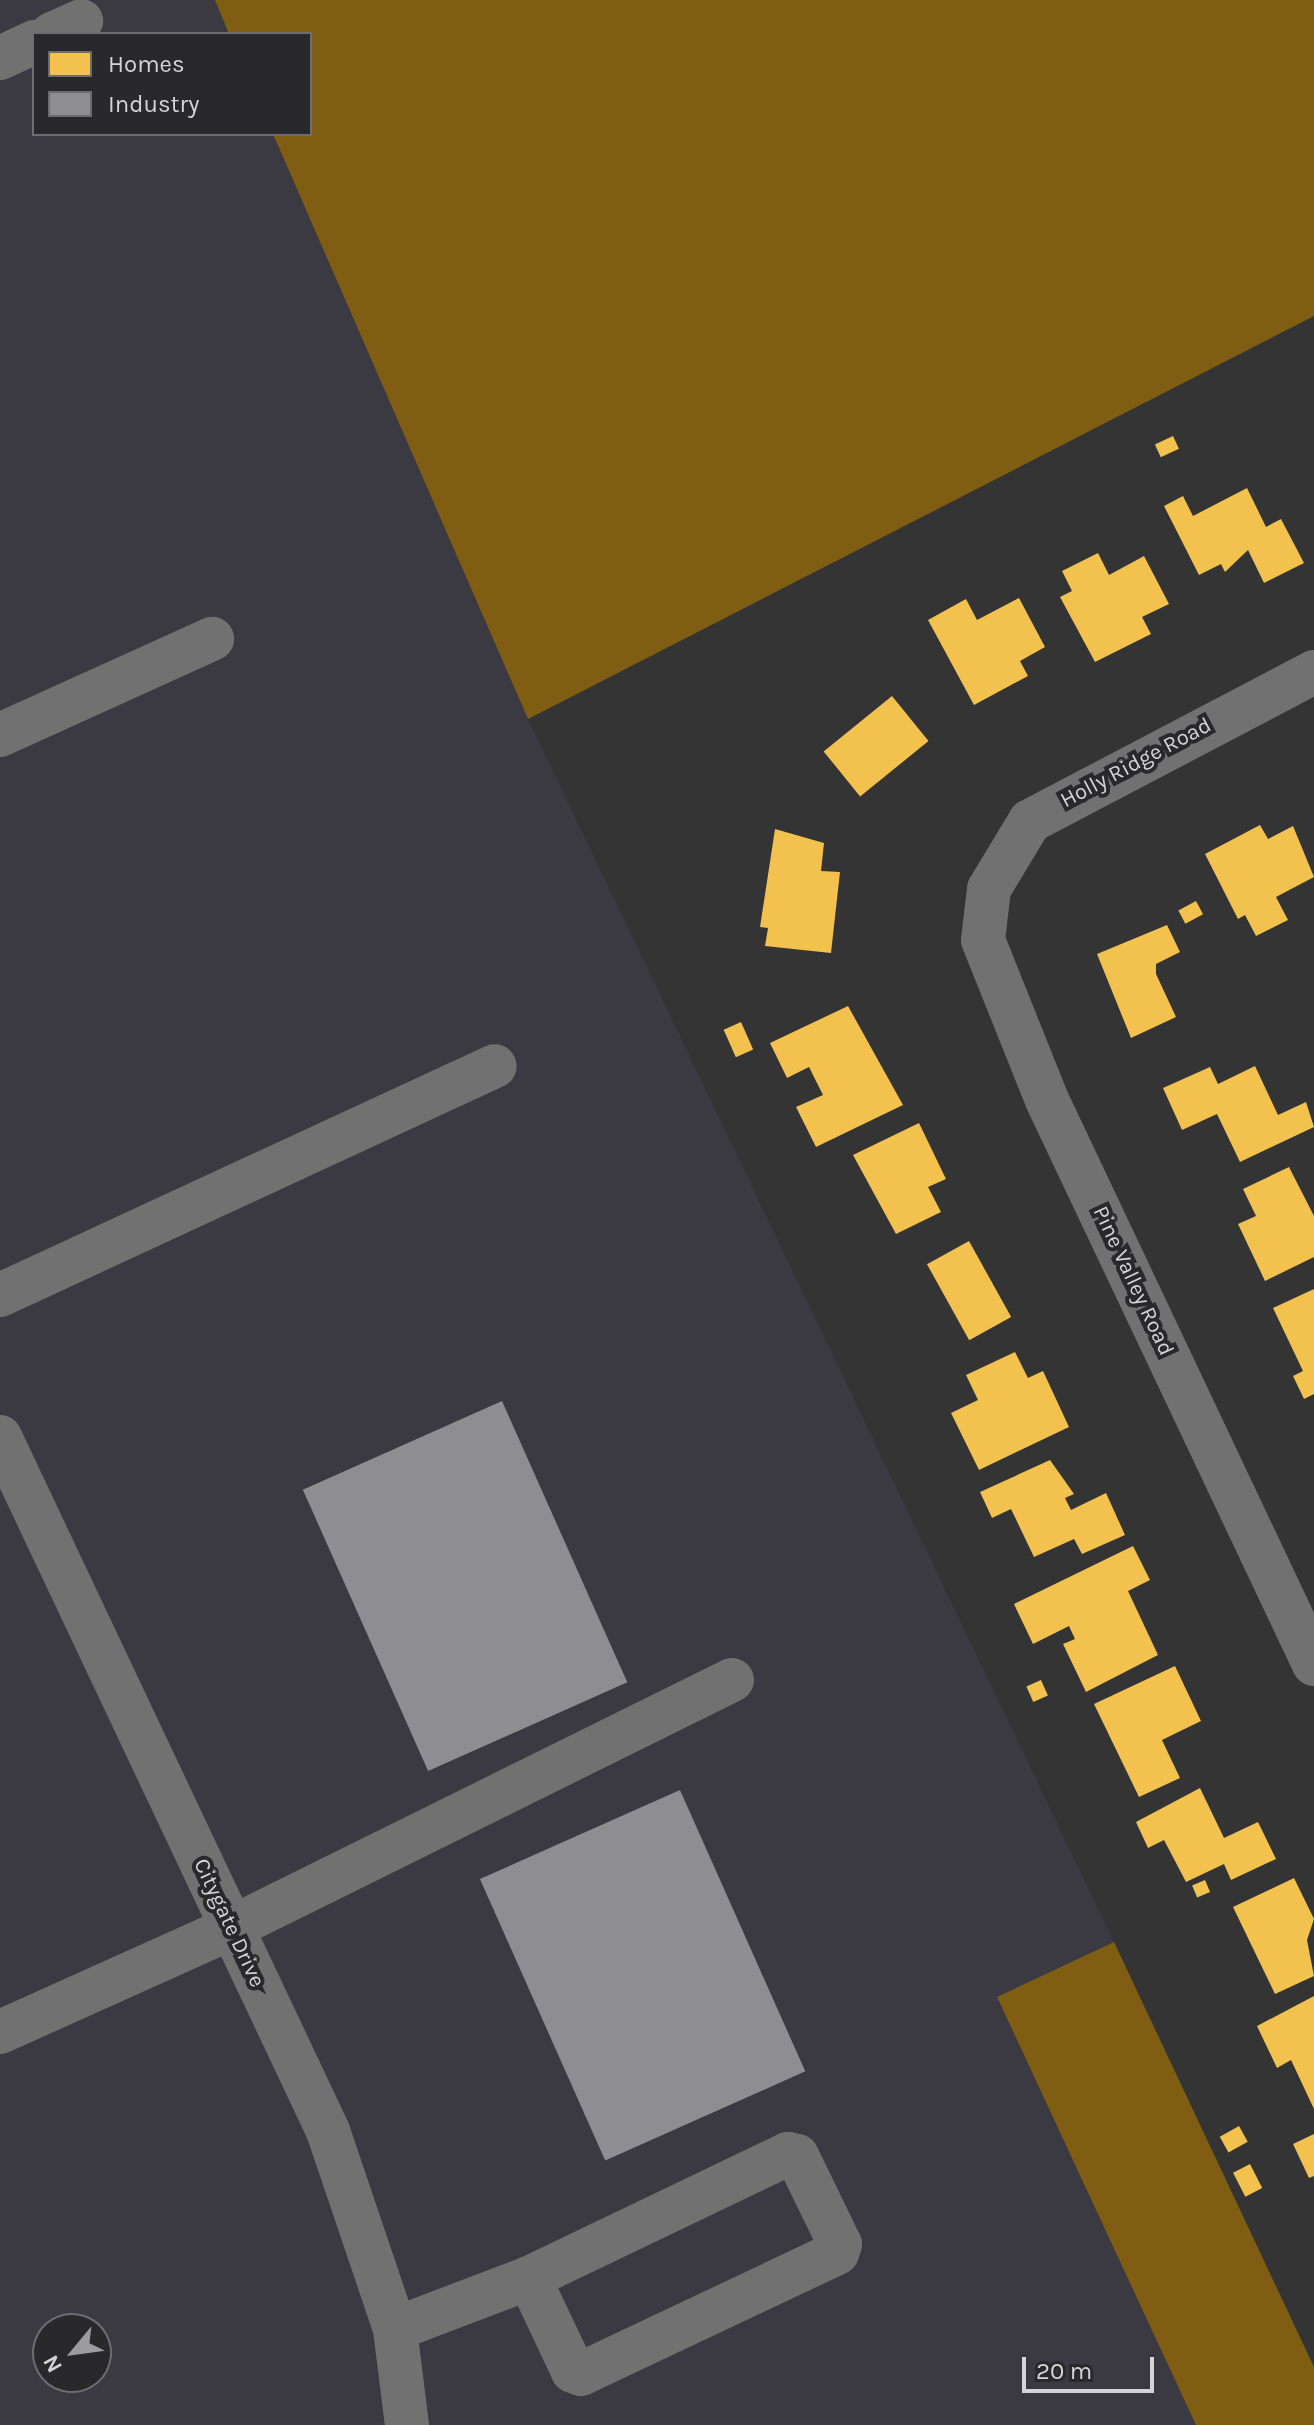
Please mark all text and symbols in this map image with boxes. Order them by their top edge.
legend [32,32,312,136]
text: Homes [108,50,185,78]
text: Industry [108,90,199,118]
street label: Holly Ridge Road [1056,712,1216,814]
street label: Pine Valley Road [1087,1202,1179,1360]
street label: Citygate Drive [188,1854,270,1992]
north arrow [32,2313,112,2393]
scale bar [1026,2341,1158,2391]
text: N [38,2350,68,2377]
text: 20 m [1036,2357,1092,2385]

